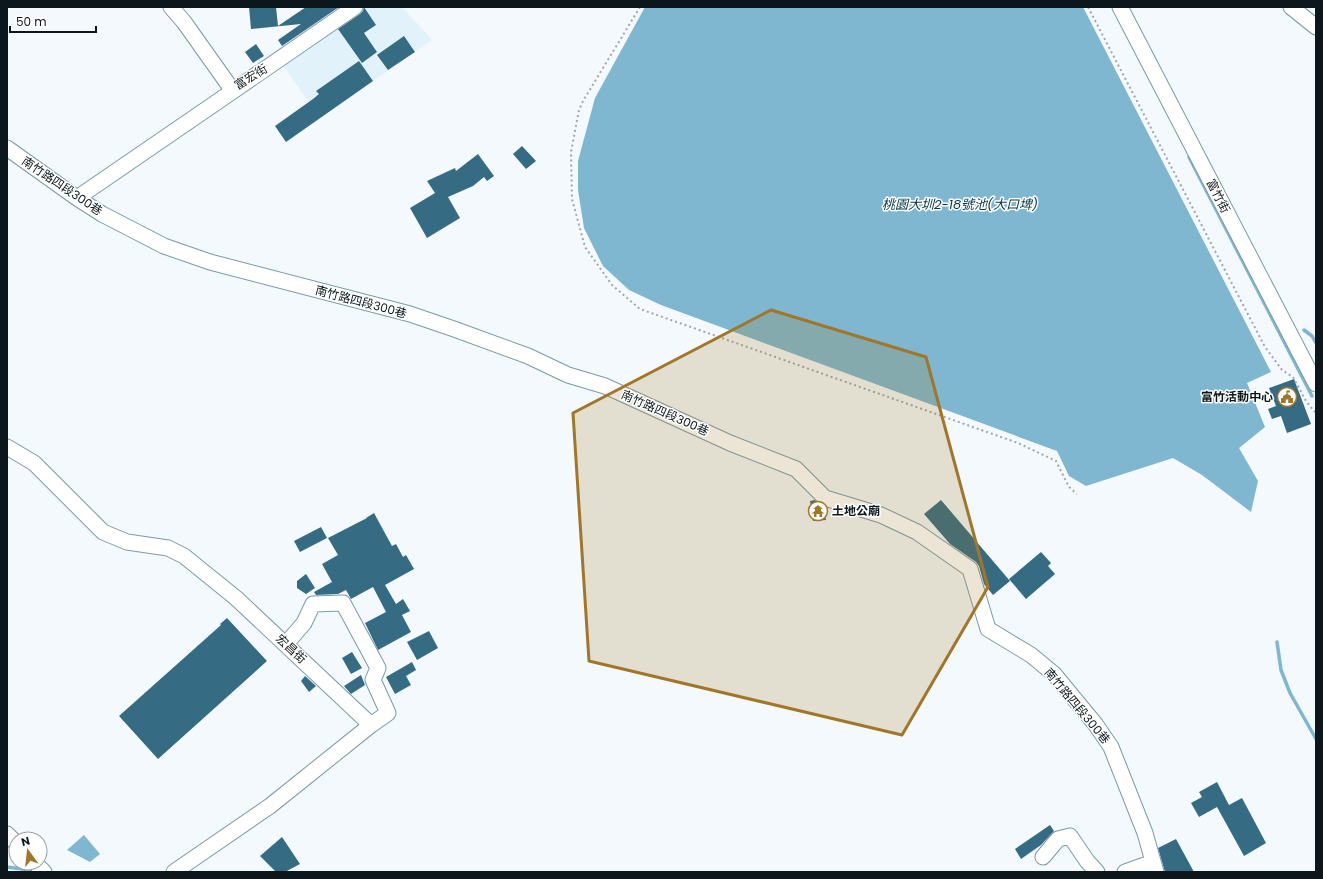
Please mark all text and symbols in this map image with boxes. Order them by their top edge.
scale bar [10,8,96,34]
text: 50 m [16,13,47,30]
street label: 富宏街 [231,60,271,93]
street label: 南竹路四段300巷 [18,152,106,219]
street label: 富竹街 [1203,176,1234,216]
water label: 桃園大圳2-18號池(大口埤) [882,195,1038,214]
street label: 南竹路四段300巷 [313,281,409,322]
street label: 南竹路四段300巷 [619,386,712,439]
public building icon: 富竹活動中心 [1276,386,1298,408]
place label: 富竹活動中心 [1201,388,1273,405]
temple icon: 土地公廟 [807,500,829,522]
place label: 土地公廟 [832,502,880,519]
street label: 宏昌街 [272,630,310,667]
street label: 南竹路四段300巷 [1041,664,1114,747]
north arrow [8,831,48,871]
text: N [19,833,31,850]

